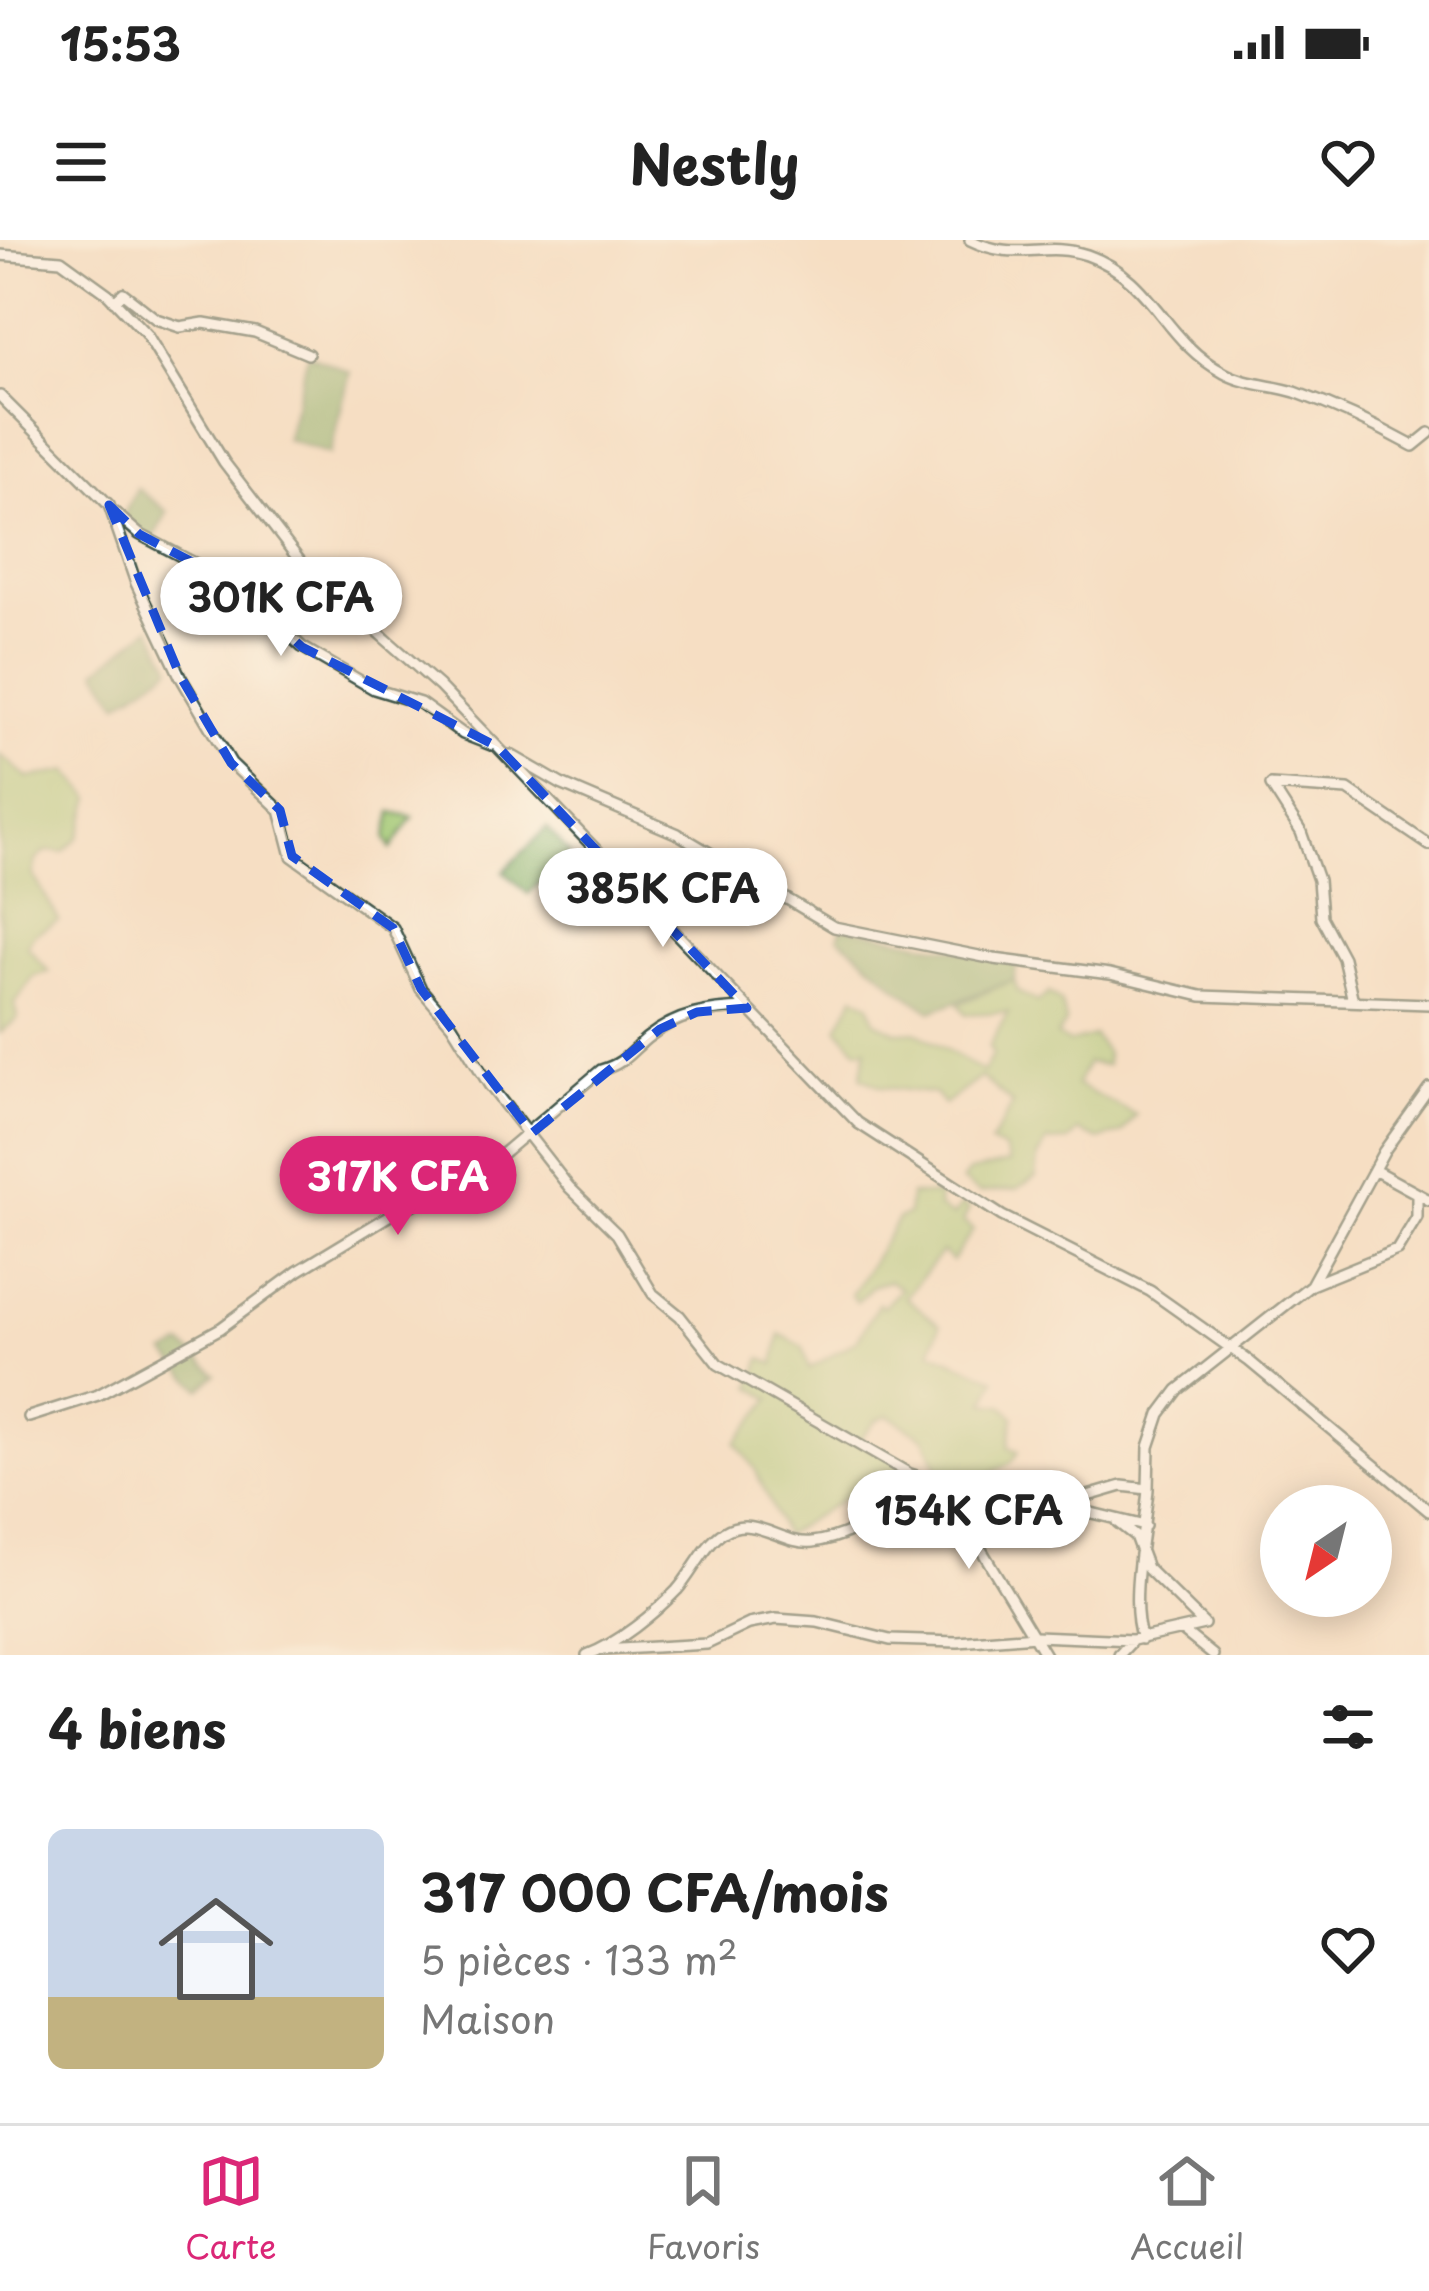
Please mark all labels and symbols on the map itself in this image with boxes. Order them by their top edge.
pin: 301K CFA [157,557,405,659]
pin: 385K CFA [539,848,787,950]
pin: 317K CFA [274,1136,522,1238]
pin: 154K CFA [845,1470,1093,1572]
north arrow [1260,1485,1392,1617]

